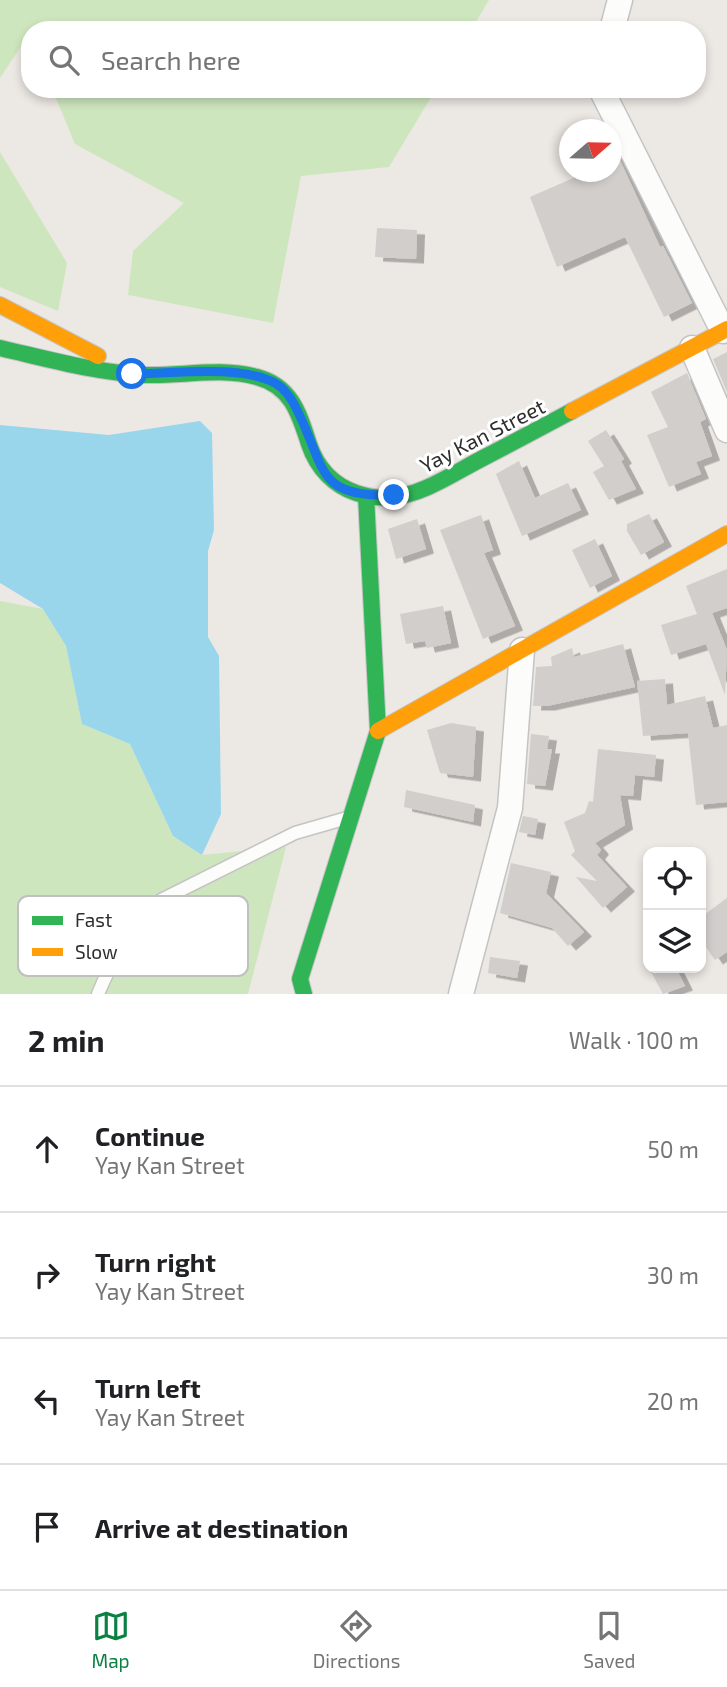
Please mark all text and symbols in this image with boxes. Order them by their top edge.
search box [21,21,706,98]
icon: search [45,41,83,79]
text: Search here [101,44,241,75]
north arrow [559,119,622,182]
route start [116,358,147,389]
street label: Yay Kan Street [415,393,549,477]
route end [378,479,409,510]
map controls [643,847,706,973]
button: locate [643,847,706,910]
legend [18,896,248,976]
text: Fast [75,908,112,931]
button: layers [643,910,706,973]
text: Slow [75,940,118,963]
text: 2 min [28,1022,105,1058]
text: Walk · 100 m [569,1026,699,1054]
text: Continue [95,1120,205,1151]
icon: ahead [28,1130,66,1168]
text: 50 m [648,1135,699,1163]
text: Yay Kan Street [95,1151,245,1179]
text: Turn right [95,1246,216,1277]
icon: right [28,1256,66,1294]
text: 30 m [647,1261,699,1289]
text: Yay Kan Street [95,1277,245,1305]
text: Turn left [95,1372,201,1403]
icon: left [28,1382,66,1420]
text: 20 m [647,1387,699,1415]
text: Yay Kan Street [95,1403,245,1431]
icon: arrive [28,1508,66,1546]
text: Arrive at destination [95,1512,348,1543]
tab: Map [92,1607,130,1672]
tab: Directions [313,1607,400,1672]
tab: Saved [583,1607,635,1672]

